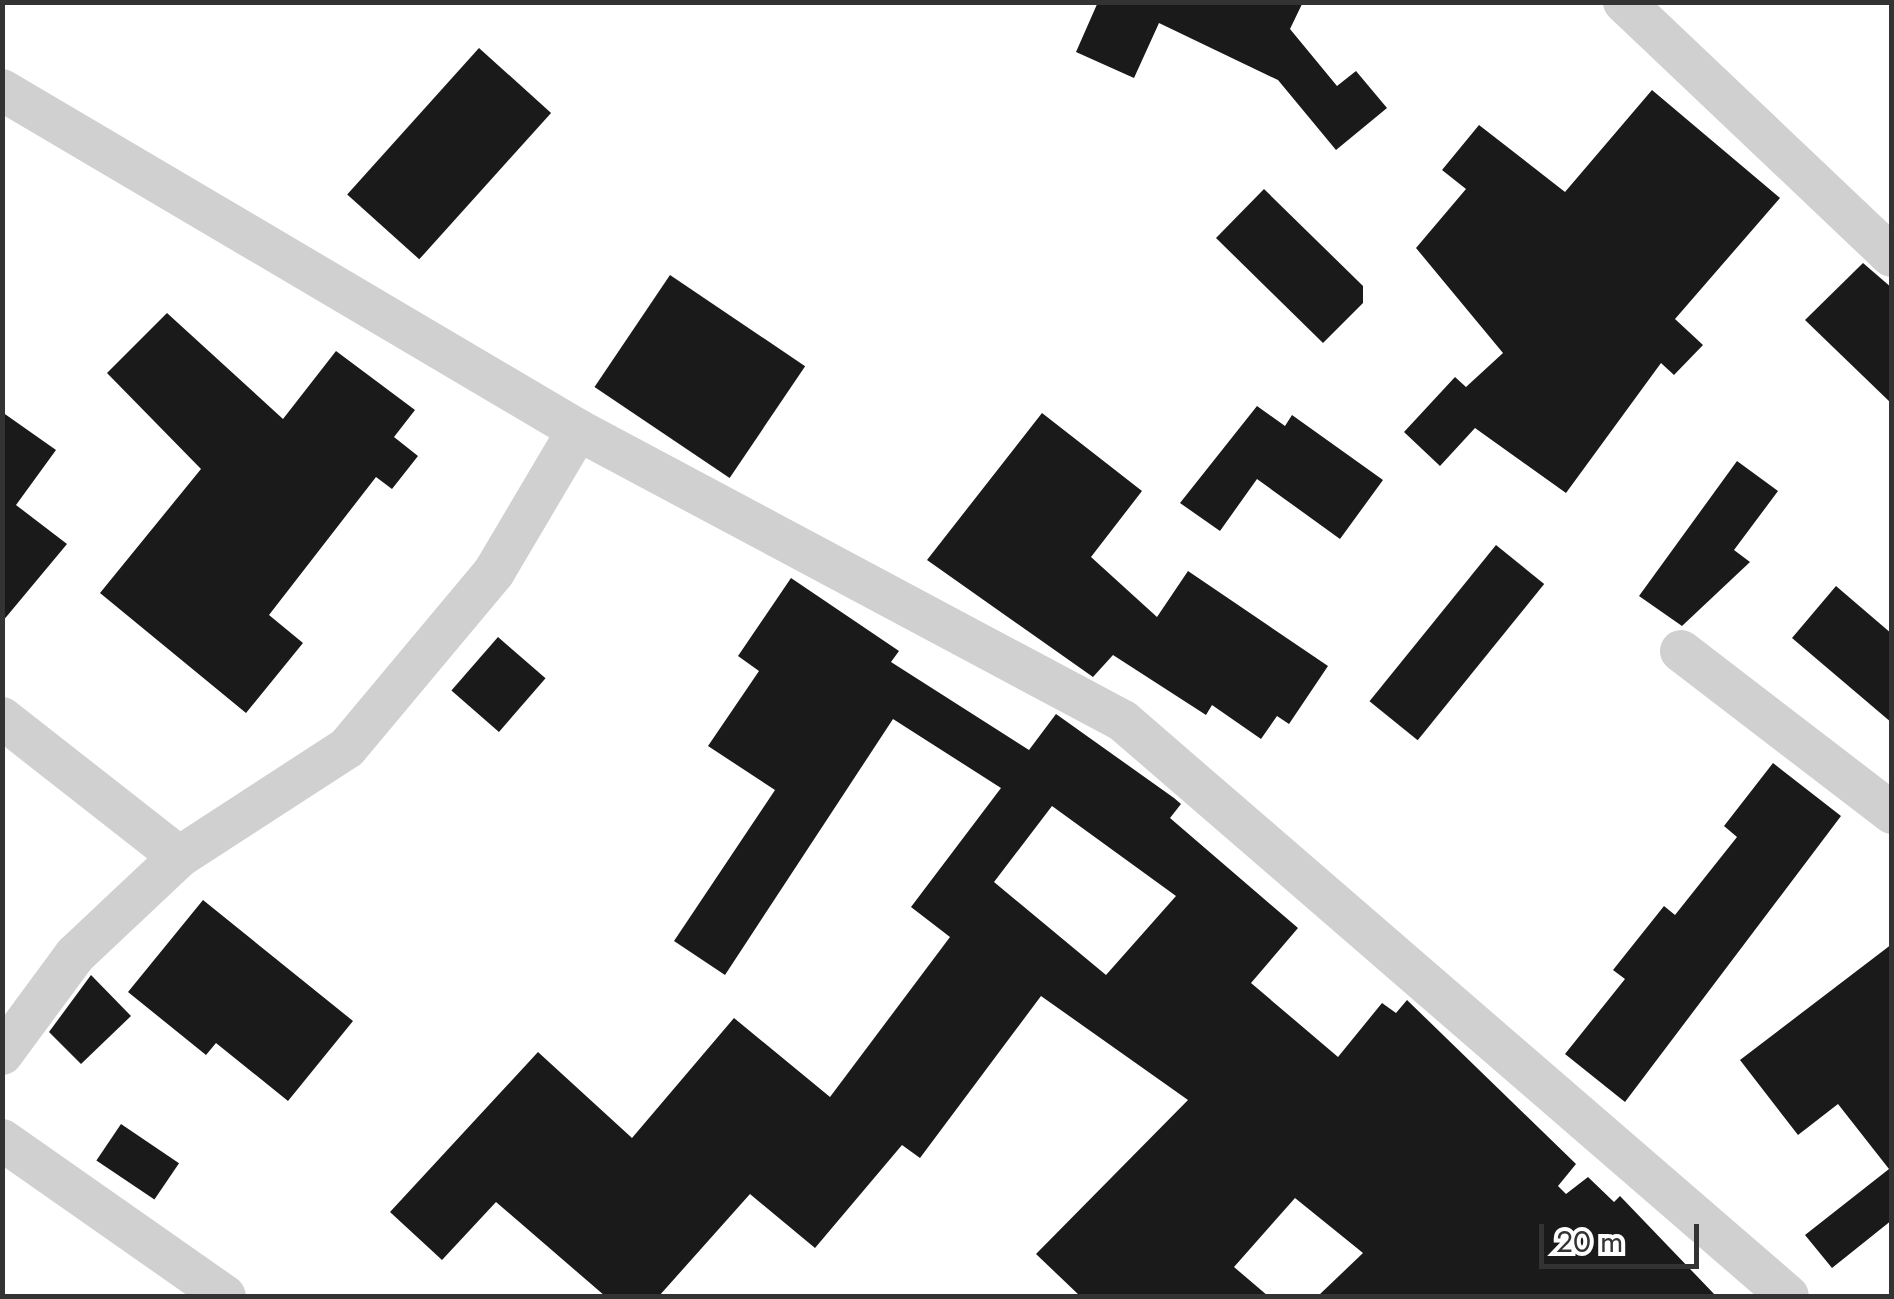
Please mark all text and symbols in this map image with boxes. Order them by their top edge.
scale bar [1544,1204,1704,1266]
text: 20 m [1556,1220,1623,1263]

